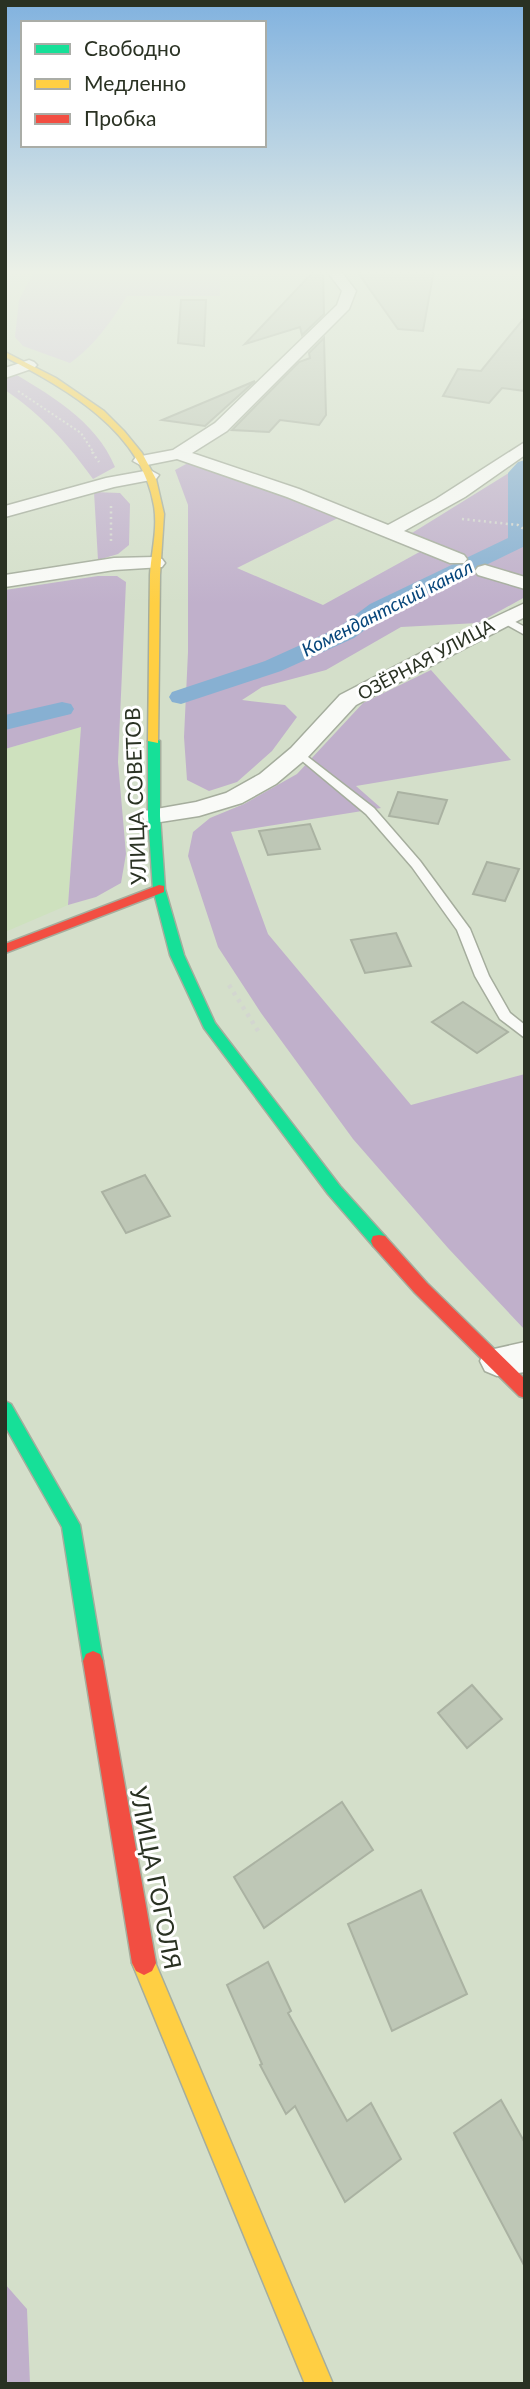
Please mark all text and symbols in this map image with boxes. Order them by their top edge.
legend [21,21,266,147]
text: Свободно [84,35,181,60]
text: Медленно [84,70,186,95]
text: Пробка [84,105,157,130]
water label: Комендантский канал [297,554,476,661]
street label: ОЗЁРНАЯ УЛИЦА [354,613,498,704]
street label: УЛИЦА СОВЕТОВ [119,707,150,885]
street label: УЛИЦА ГОГОЛЯ [125,1784,188,1972]

